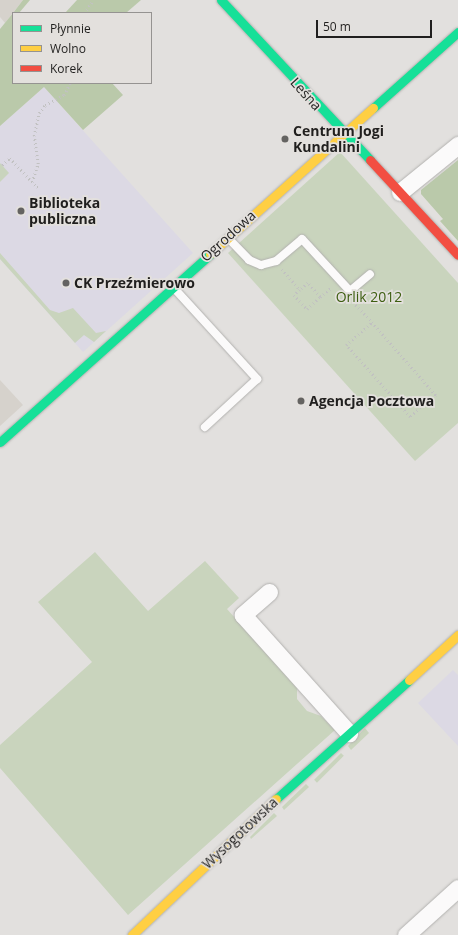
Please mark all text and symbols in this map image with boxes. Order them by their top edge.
legend [12,12,152,84]
scale bar [318,12,434,38]
text: 50 m [323,18,351,35]
text: Płynnie [50,20,91,37]
text: Wolno [50,40,86,57]
text: Korek [50,60,83,77]
street label: Leśna [287,74,325,114]
place label: Centrum Jogi Kundalini [293,123,384,156]
marker: Centrum Jogi Kundalini [280,134,290,144]
place label: Biblioteka publiczna [29,195,100,228]
marker: Biblioteka publiczna [16,206,26,216]
street label: Ogrodowa [197,207,259,265]
place label: CK Przeźmierowo [74,275,195,291]
marker: CK Przeźmierowo [61,278,71,288]
park label: Orlik 2012 [336,289,402,305]
place label: Agencja Pocztowa [309,393,434,409]
marker: Agencja Pocztowa [296,396,306,406]
street label: Wysogotowska [199,794,281,872]

